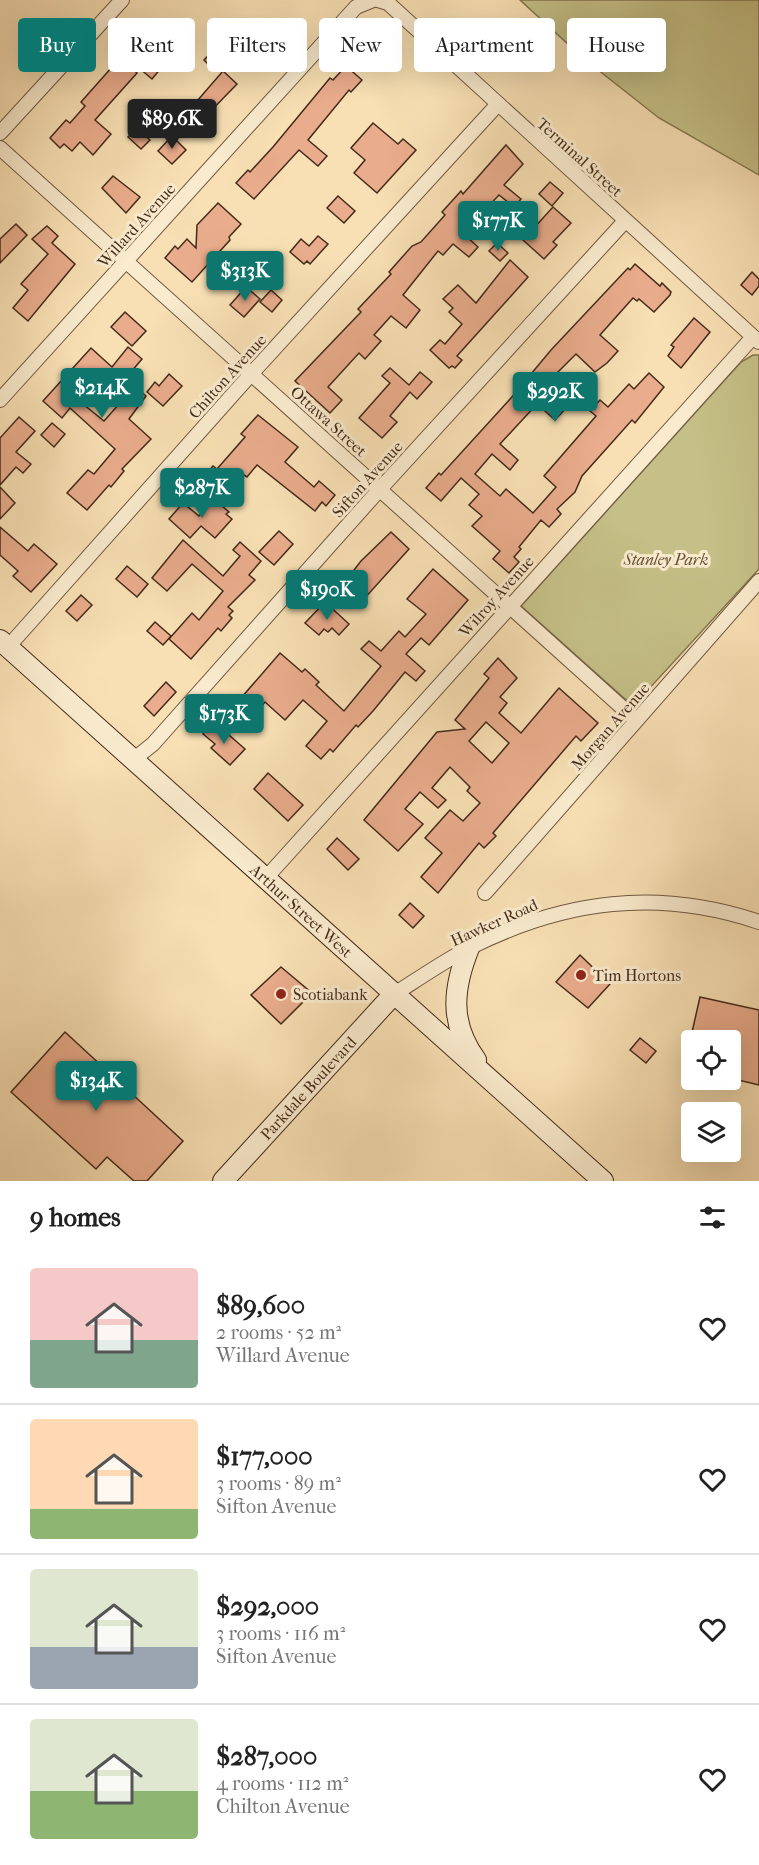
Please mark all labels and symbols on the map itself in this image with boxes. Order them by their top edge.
pin: $89.6K [123,99,221,150]
street label: Terminal Street [533,114,627,201]
street label: Willard Avenue [93,179,179,272]
pin: $177K [456,201,540,252]
pin: $313K [203,251,287,302]
street label: Chilton Avenue [185,330,270,422]
pin: $214K [60,368,144,419]
pin: $292K [513,372,597,423]
street label: Ottawa Street [287,382,371,461]
street label: Sifton Avenue [328,437,407,521]
pin: $287K [160,468,244,519]
park label: Stanley Park [623,550,708,569]
street label: Wilroy Avenue [454,552,538,642]
pin: $190K [285,570,369,621]
street label: Morgan Avenue [567,679,654,774]
pin: $173K [182,694,266,745]
street label: Arthur Street West [245,859,356,962]
street label: Hawker Road [448,895,541,950]
place label: Tim Hortons [593,966,681,985]
marker: Tim Hortons [574,968,588,982]
place label: Scotiabank [293,985,368,1004]
marker: Scotiabank [274,987,288,1001]
street label: Parkdale Boulevard [256,1032,361,1144]
pin: $134K [54,1061,138,1112]

